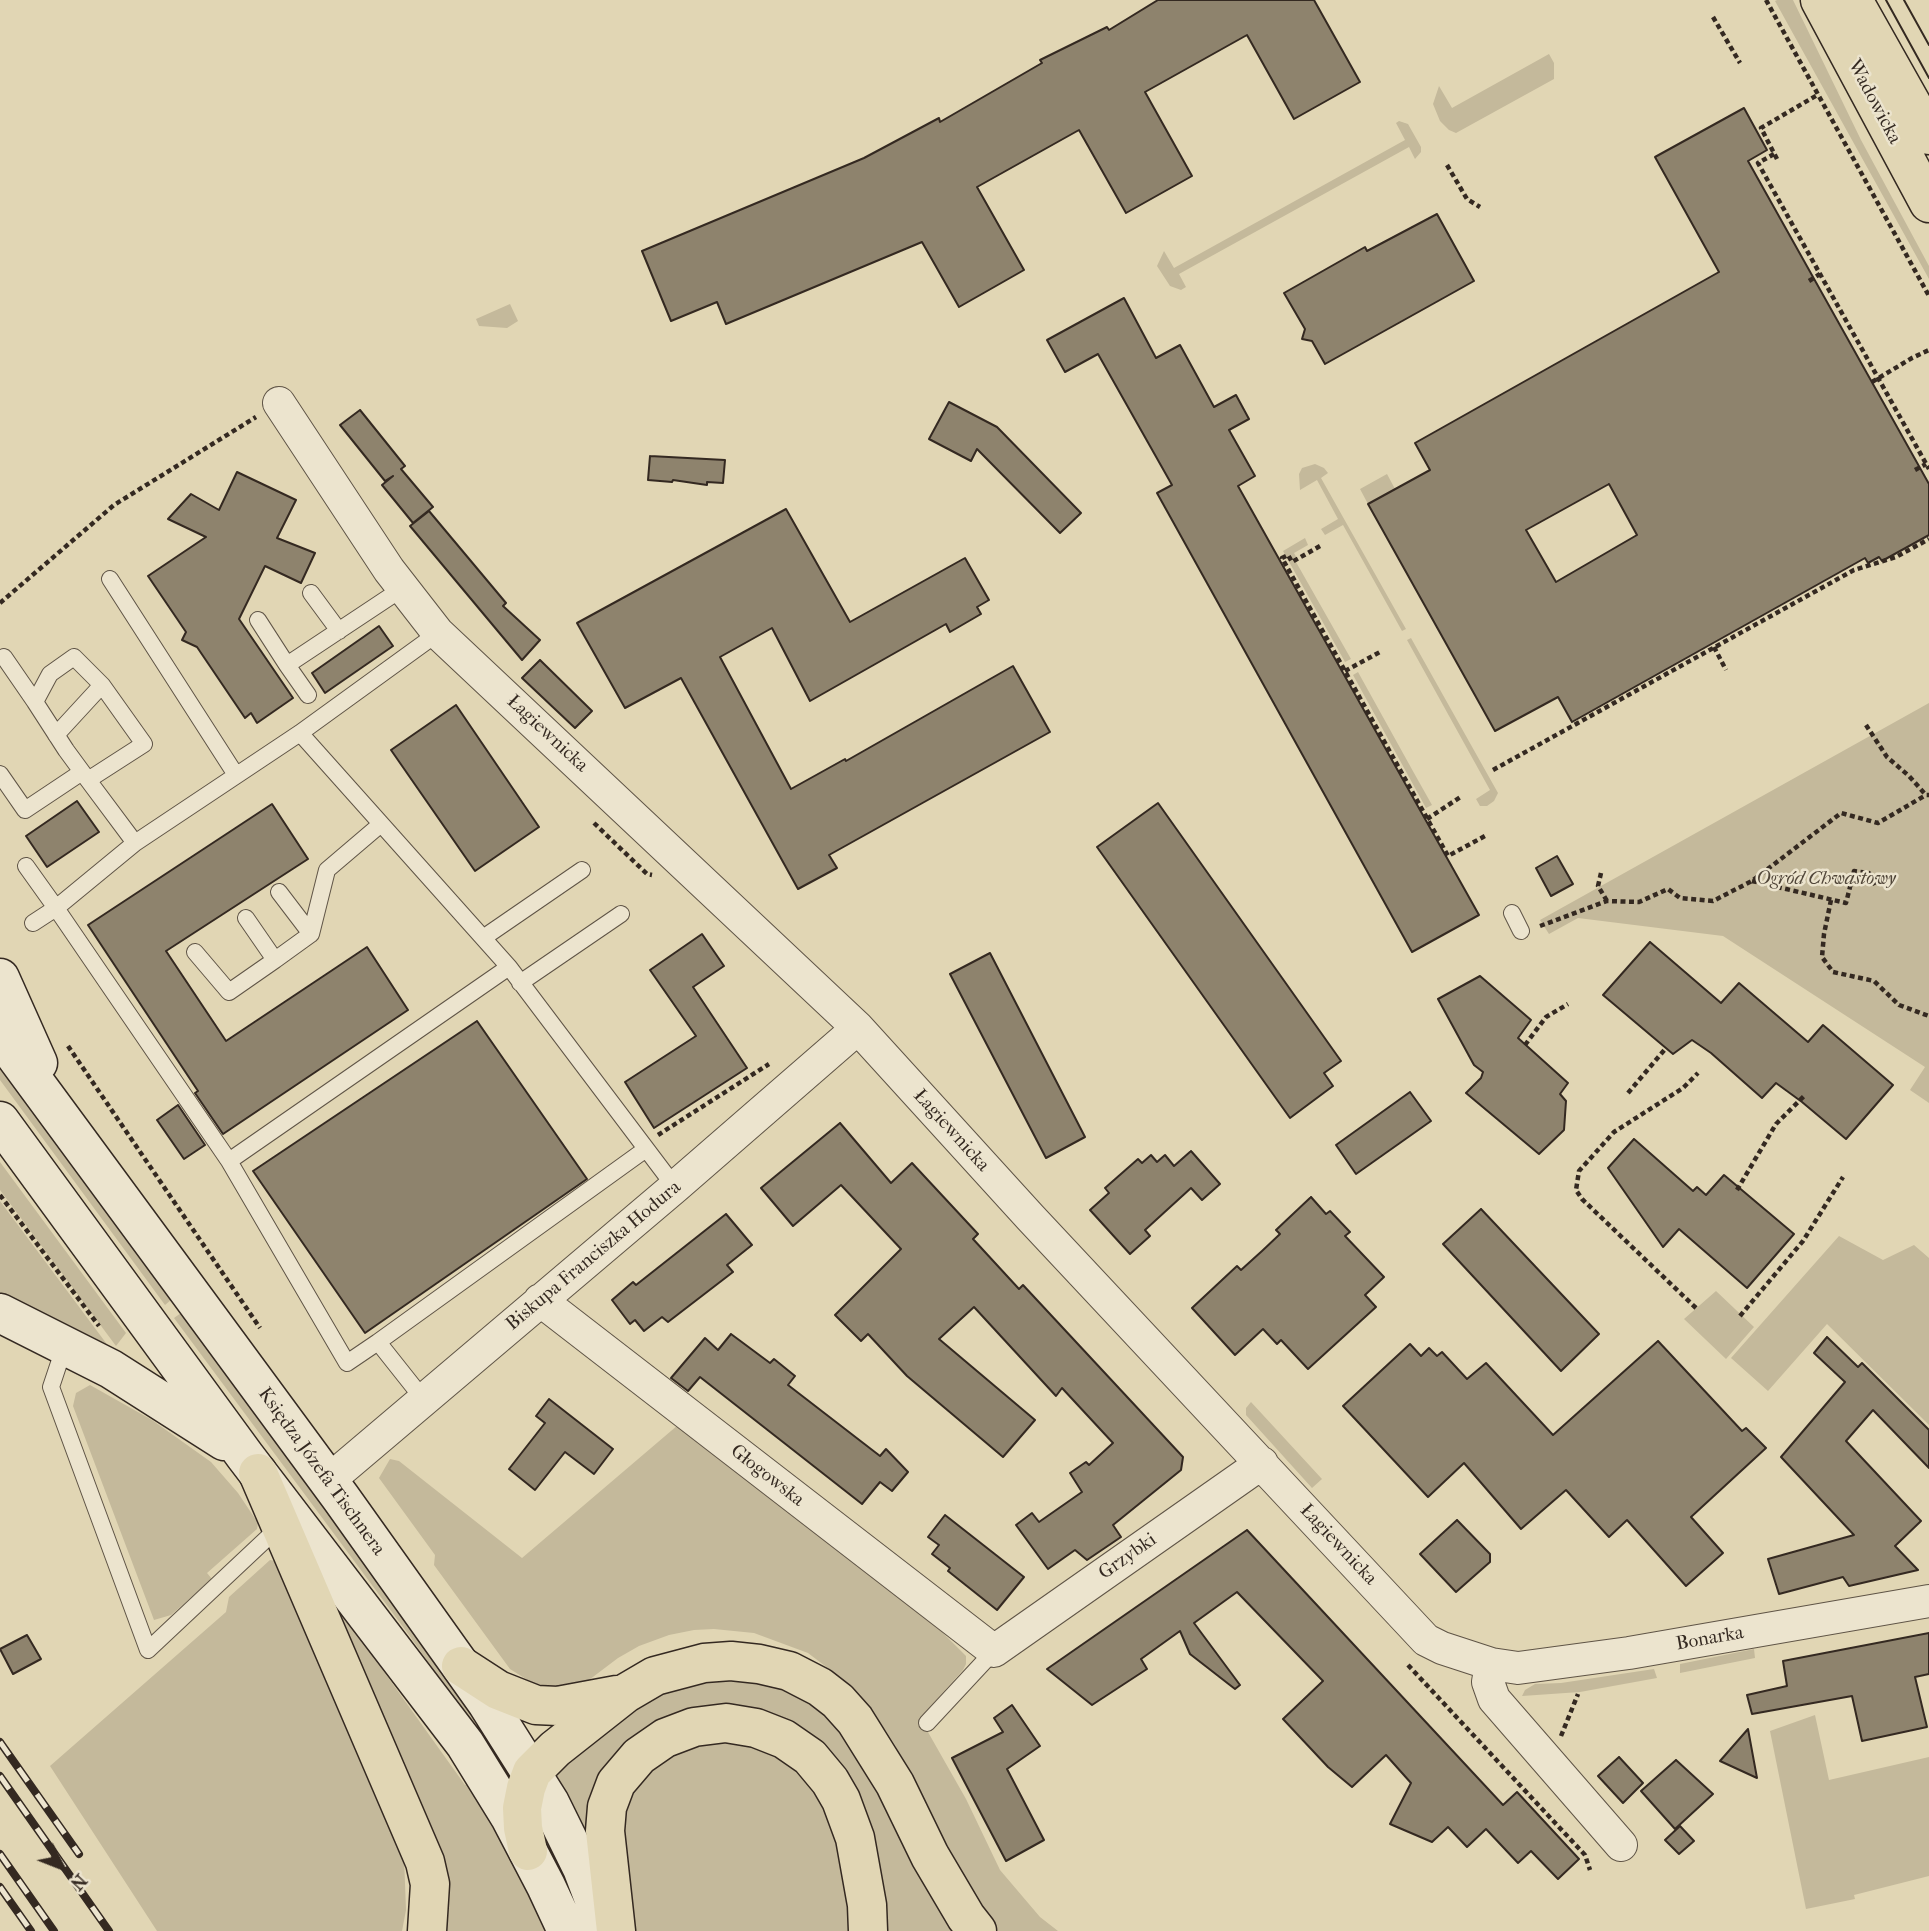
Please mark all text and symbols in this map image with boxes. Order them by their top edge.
street label: Wadowicka [1842,56,1906,148]
street label: Łagiewnicka [502,691,592,777]
park label: Ogród Chwastowy [1756,868,1896,890]
street label: Łagiewnicka [908,1085,994,1177]
street label: Biskupa Franciszka Hodura [502,1176,686,1336]
street label: Księdza Józefa Tischnera [252,1384,390,1560]
street label: Głogowska [726,1440,808,1512]
street label: Łagiewnicka [1295,1500,1381,1590]
street label: Grzybki [1095,1529,1161,1585]
street label: Bonarka [1674,1622,1746,1656]
north arrow [28,1833,98,1903]
text: N [66,1869,92,1895]

